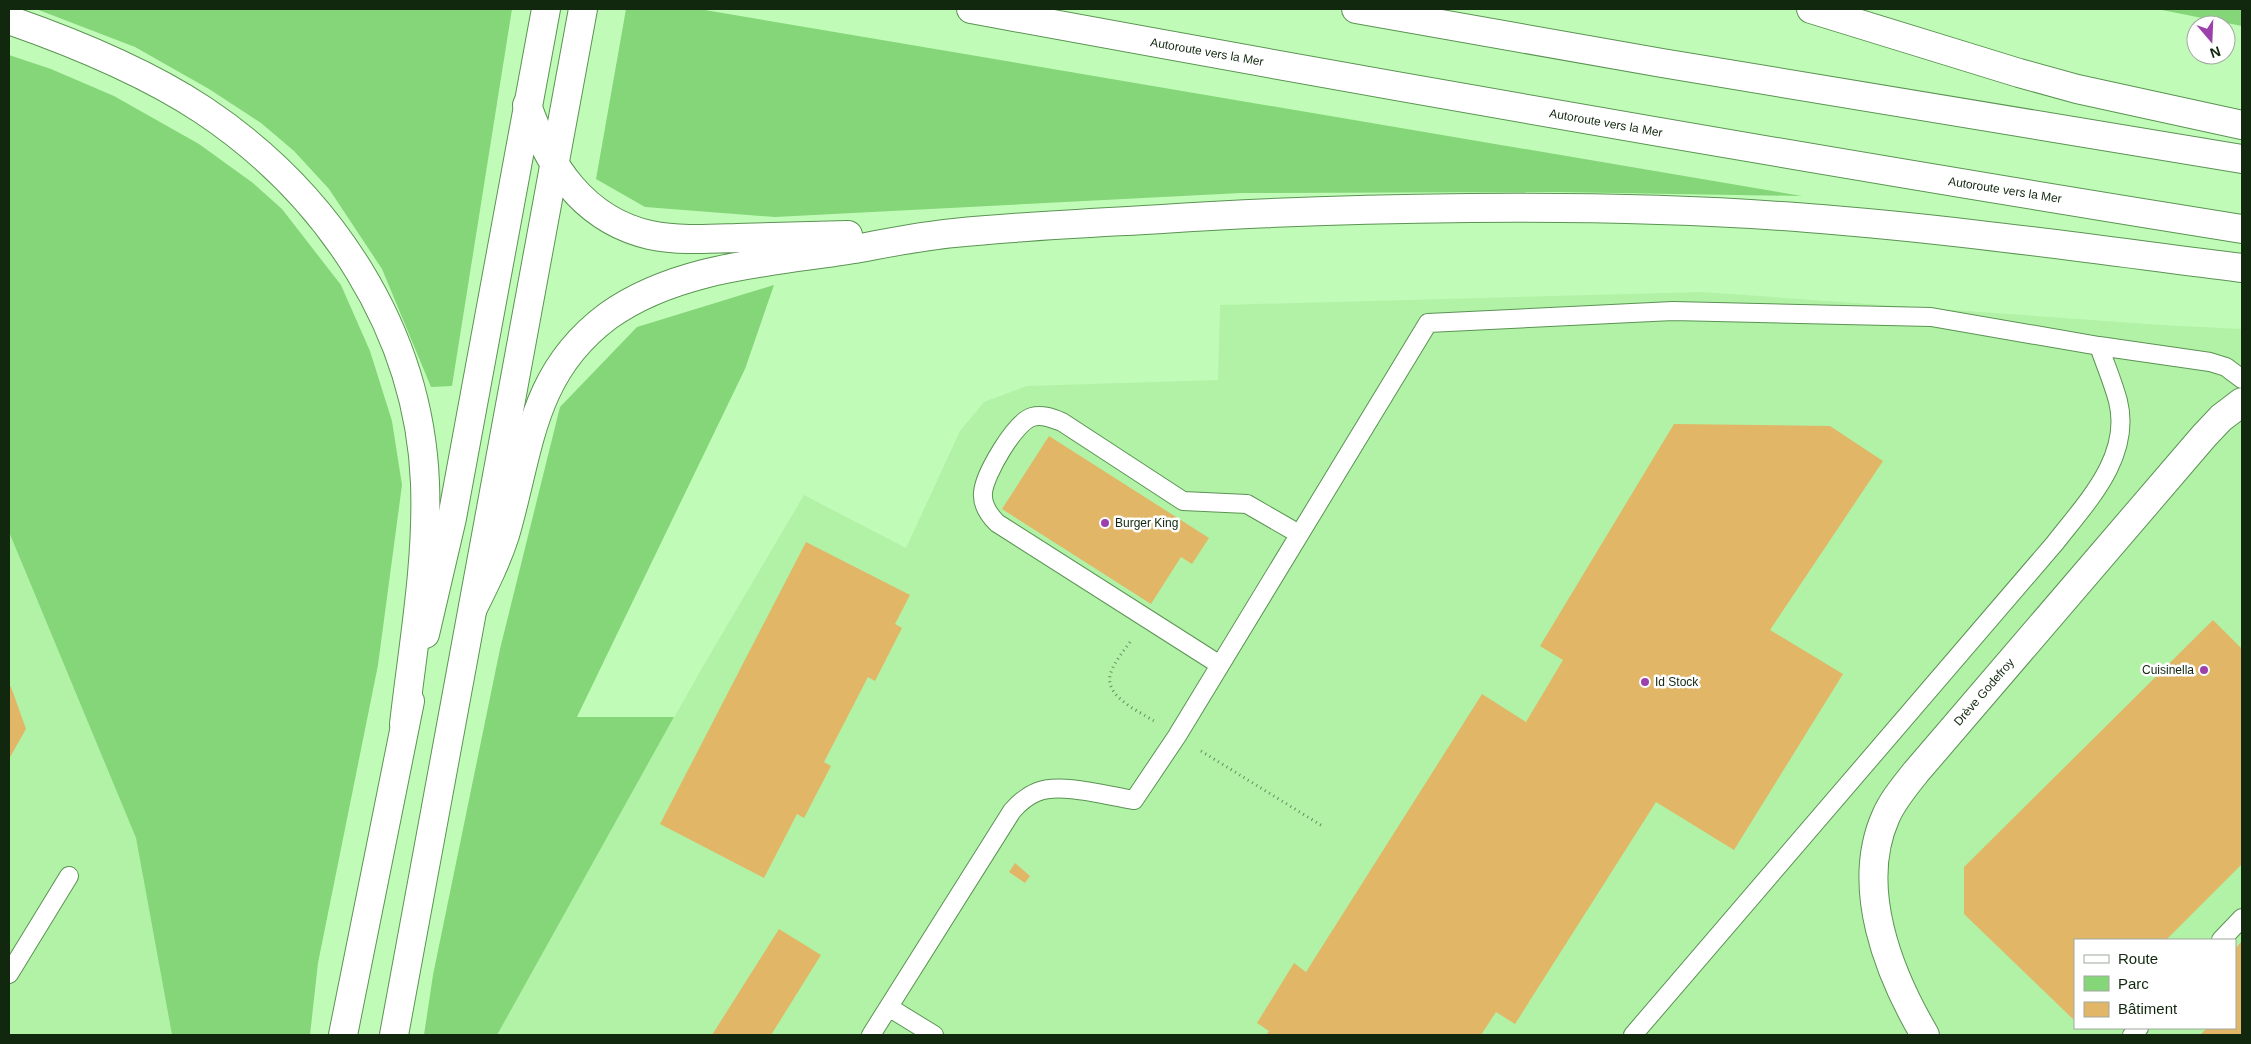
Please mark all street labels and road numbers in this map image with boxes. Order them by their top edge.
street label: Autoroute vers la Mer [1149,35,1265,69]
street label: Autoroute vers la Mer [1548,106,1664,140]
street label: Autoroute vers la Mer [1947,174,2063,206]
street label: Drève Godefroy [1951,655,2017,729]

